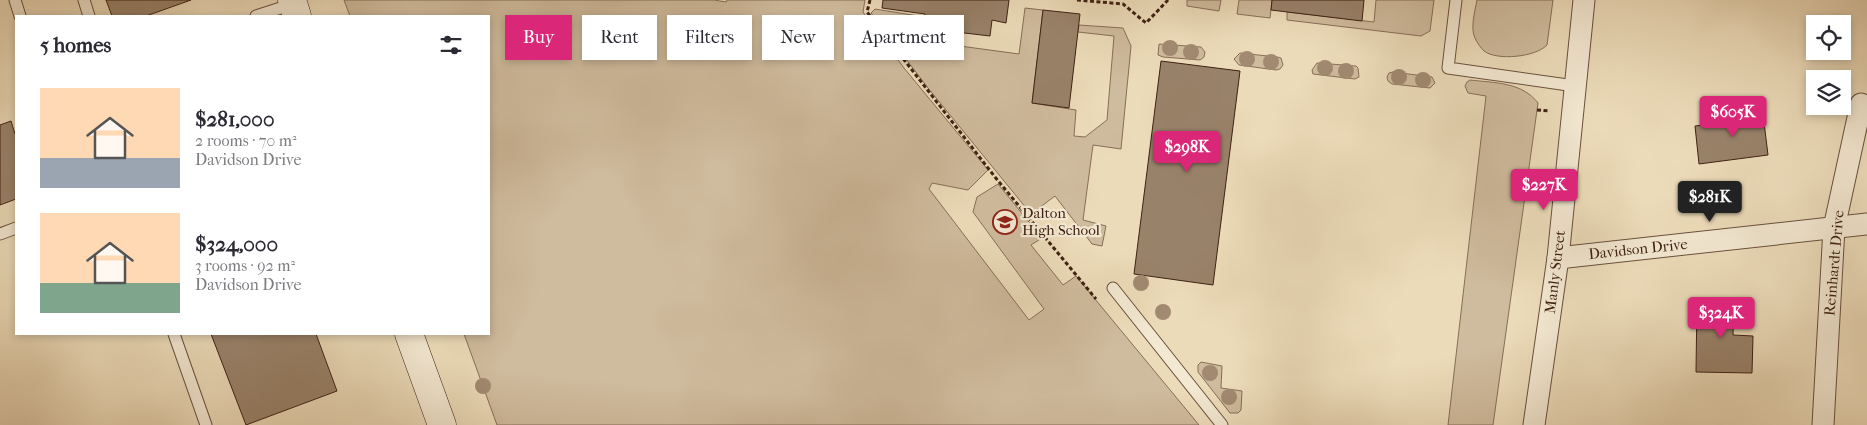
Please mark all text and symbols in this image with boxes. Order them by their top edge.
chip: Buy [505,15,572,60]
chip: Rent [582,15,657,60]
chip: Filters [667,15,752,60]
chip: New [762,15,834,60]
chip: Apartment [844,15,964,60]
map controls [1806,15,1851,115]
button: locate [1806,15,1851,60]
icon: filters [437,31,465,59]
text: 5 homes [40,33,111,57]
button: layers [1806,70,1851,115]
pin: $605K [1698,96,1768,138]
text: $605K [1711,102,1755,121]
text: $281,000 [195,107,275,131]
icon: home [80,108,140,168]
pin: $298K [1152,130,1222,173]
text: 2 rooms · 70 m² [195,131,297,150]
text: $298K [1164,137,1210,156]
text: Davidson Drive [195,150,301,169]
pin: $227K [1509,168,1579,211]
text: $227K [1522,175,1566,194]
pin: $281K [1675,180,1745,223]
text: $281K [1689,187,1731,206]
place label: Dalton High School [1022,204,1100,239]
school or university icon: Dalton High School [992,209,1018,235]
street label: Reinhardt Drive [1820,209,1848,317]
street label: Manly Street [1541,229,1569,315]
text: $324,000 [195,232,278,256]
icon: home [80,233,140,293]
street label: Davidson Drive [1587,235,1689,263]
text: 3 rooms · 92 m² [195,256,295,275]
text: Davidson Drive [195,275,301,294]
pin: $324K [1686,296,1756,339]
text: $324K [1699,303,1743,322]

